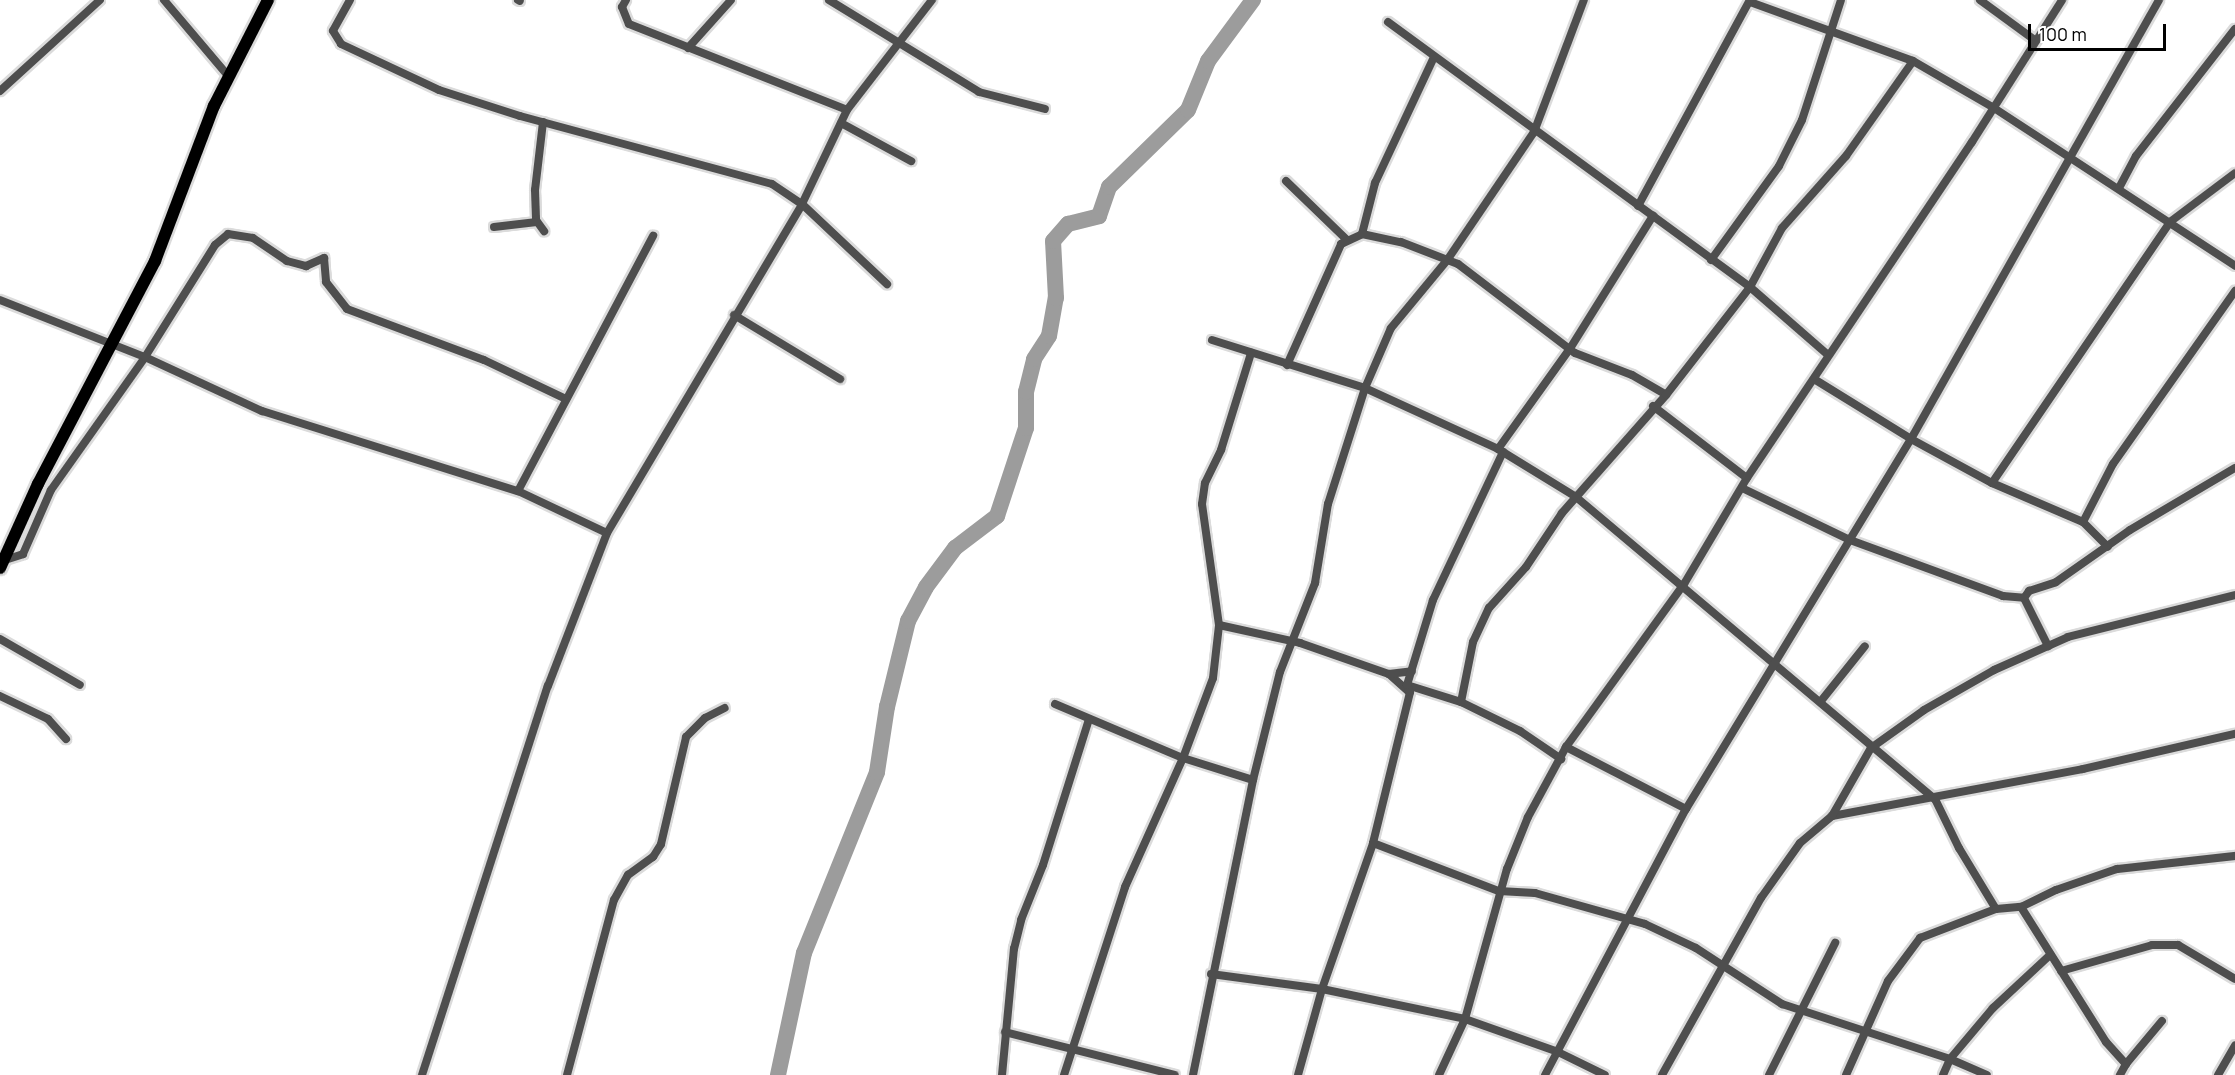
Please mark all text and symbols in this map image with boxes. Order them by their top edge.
scale bar [2031,12,2169,50]
text: 100 m [2039,22,2087,46]

